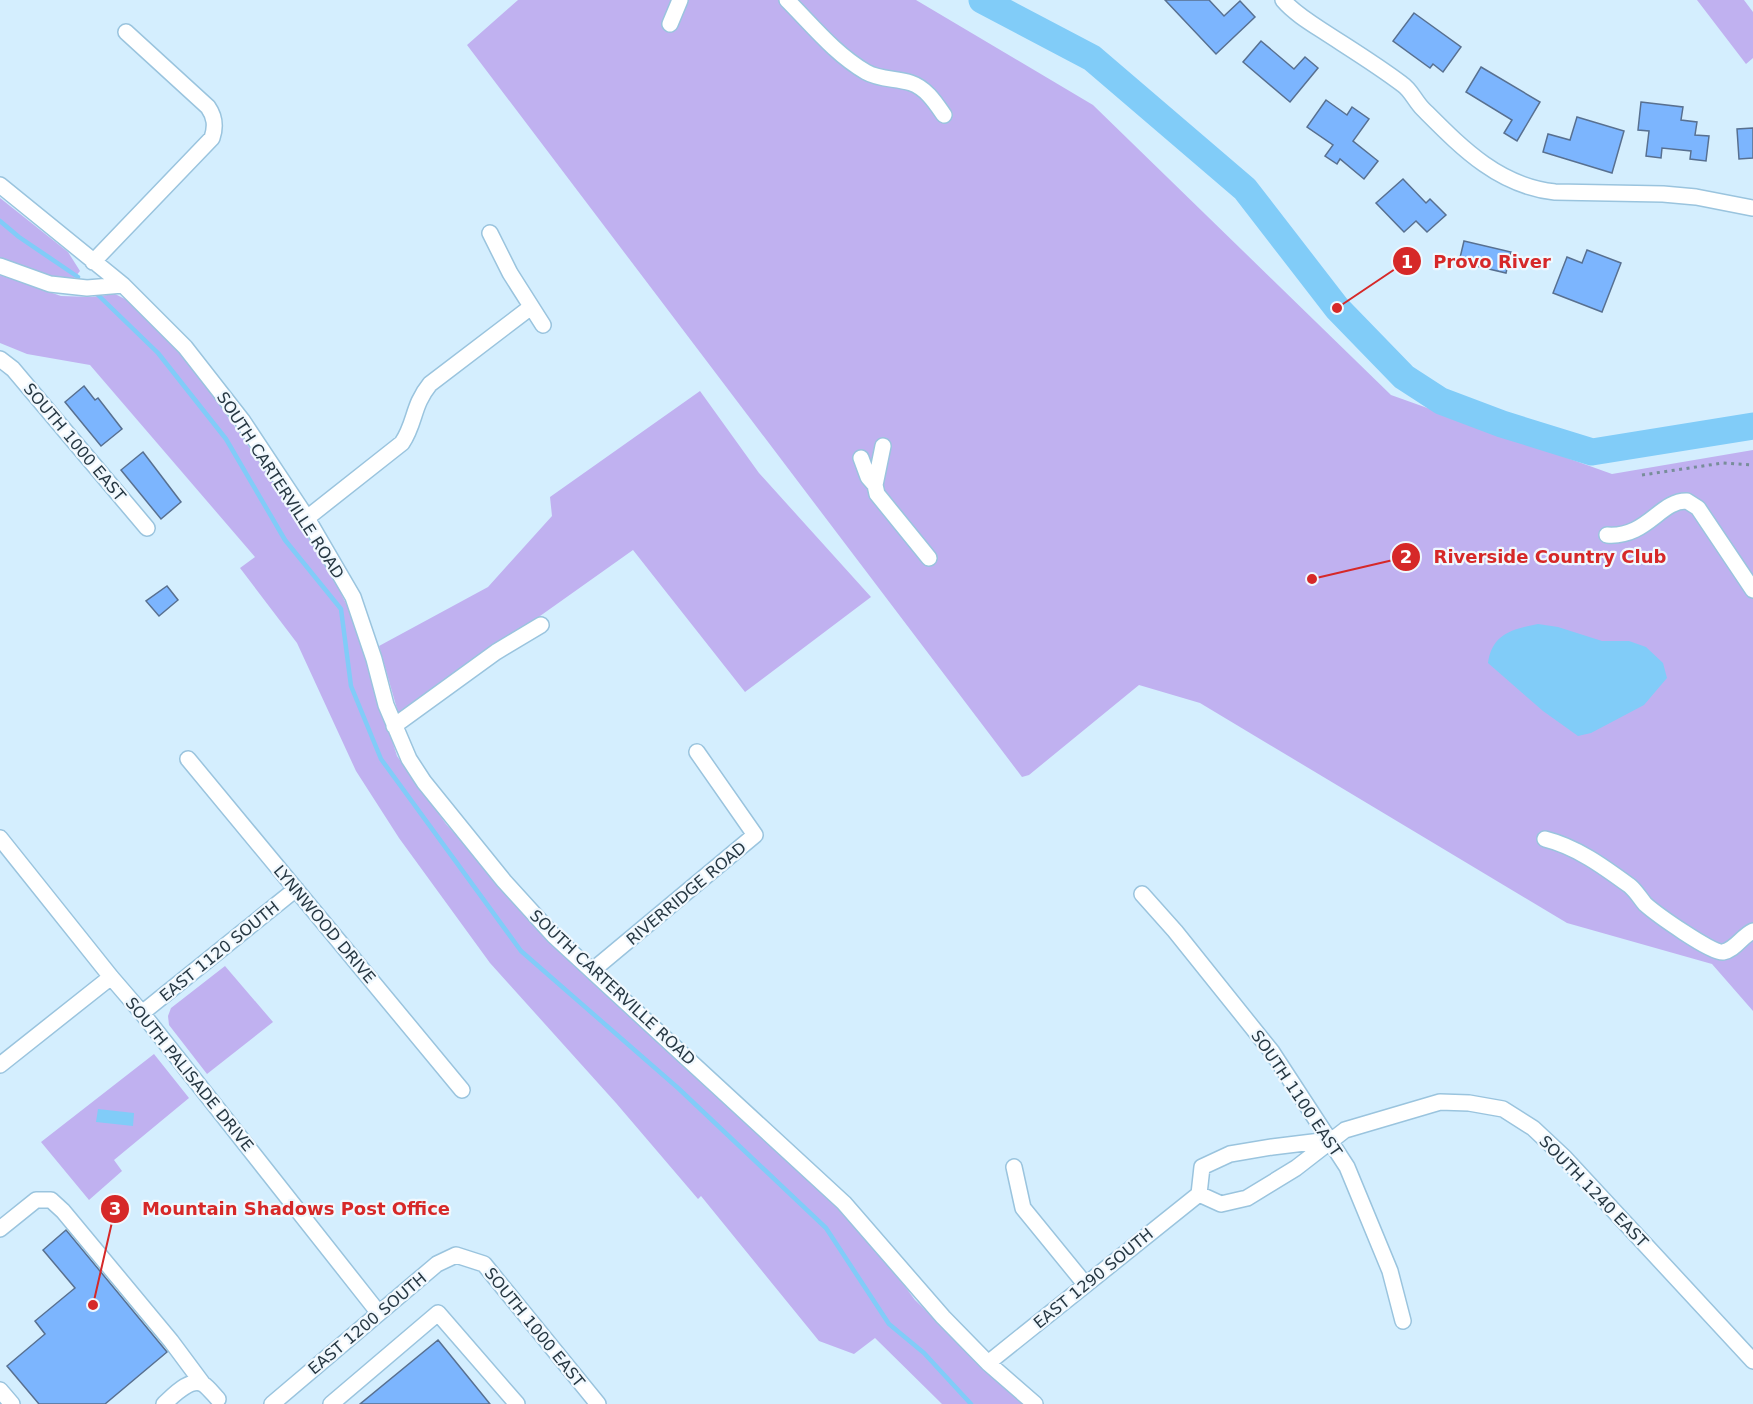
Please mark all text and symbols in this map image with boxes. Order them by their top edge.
callout: Provo River [1392,243,1563,279]
text: 1 [1401,251,1413,272]
text: Provo River [1433,251,1551,272]
street label: SOUTH 1000 EAST [20,379,130,505]
street label: SOUTH CARTERVILLE ROAD [213,388,348,582]
callout: Riverside Country Club [1391,539,1678,575]
text: 2 [1400,546,1412,567]
text: Riverside Country Club [1434,546,1667,567]
street label: RIVERRIDGE ROAD [623,838,750,949]
street label: LYNNWOOD DRIVE [270,861,380,987]
street label: EAST 1120 SOUTH [156,897,283,1005]
street label: SOUTH CARTERVILLE ROAD [526,906,699,1069]
street label: SOUTH PALISADE DRIVE [122,993,258,1155]
street label: SOUTH 1100 EAST [1247,1027,1346,1160]
street label: SOUTH 1240 EAST [1535,1131,1652,1251]
callout: Mountain Shadows Post Office [100,1191,462,1227]
text: 3 [109,1198,121,1219]
text: Mountain Shadows Post Office [142,1198,450,1219]
street label: EAST 1290 SOUTH [1030,1224,1157,1332]
street label: SOUTH 1000 EAST [481,1264,589,1391]
street label: EAST 1200 SOUTH [304,1268,430,1378]

